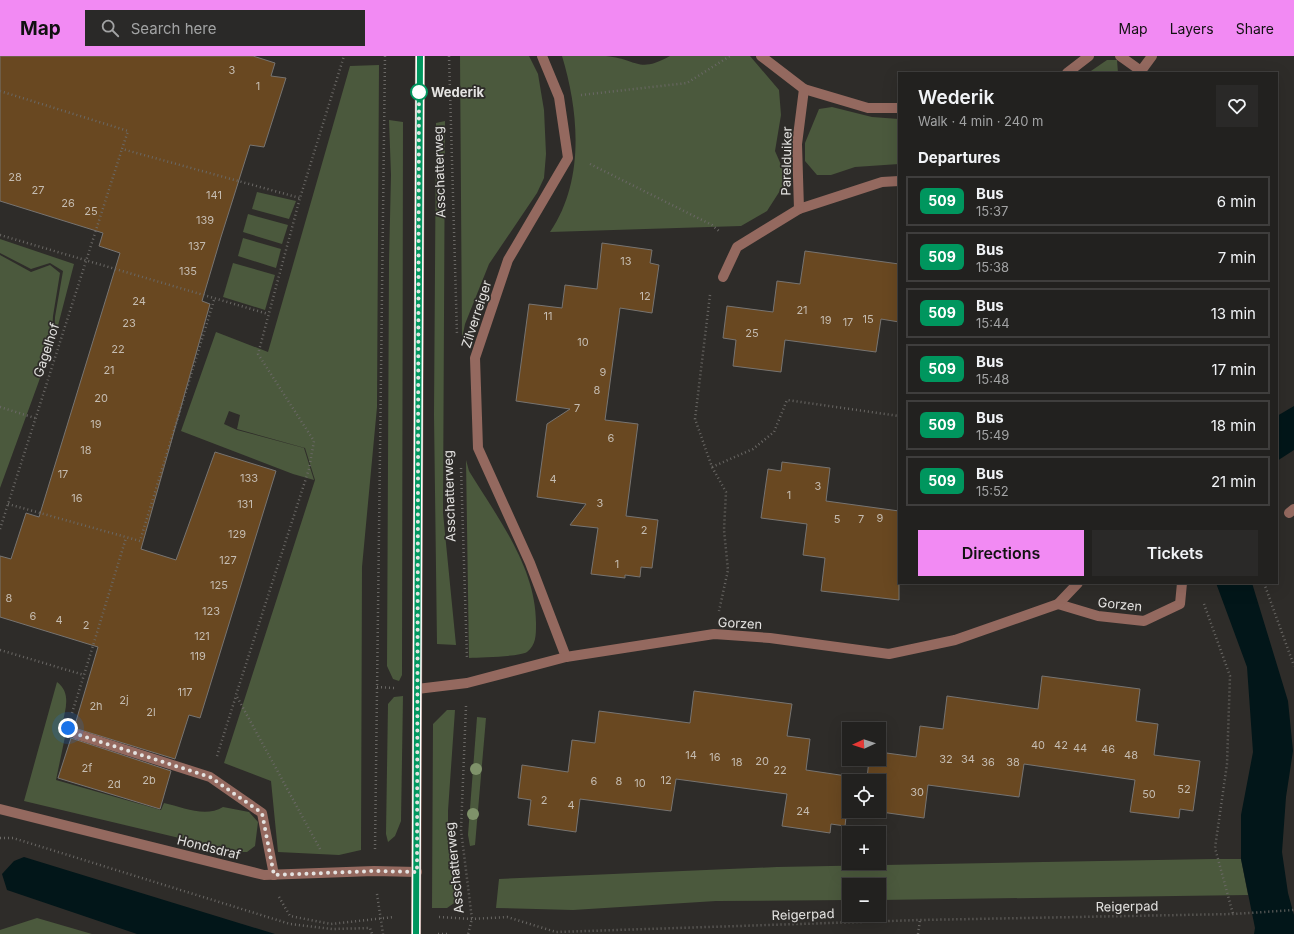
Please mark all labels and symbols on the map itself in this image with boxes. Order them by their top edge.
house number: 3 [229,63,236,77]
house number: 1 [256,79,260,93]
marker: Wederik [410,83,428,101]
place label: Wederik [431,84,484,100]
street label: Asschatterweg [429,126,449,218]
street label: Parelduiker [777,126,795,196]
house number: 28 [8,170,22,184]
house number: 27 [32,183,44,197]
house number: 141 [206,188,222,202]
house number: 26 [61,196,75,210]
house number: 25 [84,204,98,218]
house number: 139 [196,213,214,227]
house number: 137 [188,239,206,253]
house number: 13 [620,254,632,268]
house number: 135 [179,264,197,278]
street label: Zilverreiger [458,278,494,350]
house number: 12 [639,289,651,303]
house number: 24 [132,294,146,308]
house number: 21 [796,303,808,317]
house number: 11 [544,309,552,323]
house number: 15 [862,312,874,326]
house number: 19 [820,313,832,327]
house number: 17 [843,315,853,329]
house number: 23 [122,316,136,330]
street label: Gagelhof [30,321,62,379]
house number: 25 [745,326,759,340]
house number: 10 [577,335,589,349]
house number: 22 [111,342,125,356]
house number: 21 [103,363,115,377]
house number: 9 [600,365,607,379]
house number: 8 [594,383,601,397]
house number: 20 [94,391,108,405]
house number: 7 [574,401,580,415]
house number: 19 [90,417,102,431]
house number: 6 [608,431,615,445]
house number: 18 [80,443,92,457]
street label: Asschatterweg [439,450,459,542]
house number: 17 [58,467,68,481]
house number: 133 [240,471,258,485]
house number: 4 [549,472,557,486]
house number: 3 [815,479,822,493]
house number: 1 [787,488,791,502]
house number: 16 [71,491,83,505]
house number: 3 [597,496,604,510]
house number: 131 [237,497,253,511]
house number: 9 [877,511,884,525]
house number: 5 [834,512,841,526]
house number: 7 [858,512,864,526]
house number: 2 [641,523,647,537]
house number: 129 [228,527,246,541]
house number: 127 [219,553,237,567]
house number: 1 [615,557,619,571]
house number: 125 [210,578,228,592]
house number: 8 [6,591,13,605]
street label: Gorzen [1097,594,1143,614]
house number: 123 [202,604,220,618]
house number: 6 [30,609,37,623]
house number: 4 [55,613,63,627]
street label: Gorzen [717,614,763,632]
house number: 2 [83,618,89,632]
house number: 121 [194,629,210,643]
house number: 119 [190,649,206,663]
house number: 117 [177,685,193,699]
house number: 2j [119,693,129,707]
house number: 2h [89,699,103,713]
house number: 2l [146,705,156,719]
your location [58,718,78,738]
north arrow [842,722,886,766]
house number: 40 [1031,738,1045,752]
house number: 42 [1054,738,1068,752]
house number: 44 [1073,741,1087,755]
house number: 46 [1101,742,1115,756]
house number: 14 [685,748,697,762]
house number: 48 [1124,748,1138,762]
house number: 16 [709,750,721,764]
house number: 32 [939,752,953,766]
house number: 34 [961,752,975,766]
house number: 20 [755,754,769,768]
house number: 18 [731,755,743,769]
house number: 36 [981,755,995,769]
house number: 38 [1006,755,1020,769]
house number: 2f [82,761,92,775]
house number: 22 [773,763,787,777]
house number: 2b [142,773,156,787]
house number: 12 [660,773,672,787]
house number: 6 [591,774,598,788]
house number: 8 [616,774,623,788]
house number: 10 [634,776,646,790]
house number: 2d [107,777,121,791]
house number: 52 [1177,782,1191,796]
house number: 30 [910,785,924,799]
house number: 50 [1142,787,1156,801]
house number: 2 [541,793,547,807]
house number: 4 [567,798,575,812]
house number: 24 [796,804,810,818]
street label: Asschatterweg [441,822,467,914]
street label: Hondsdraf [176,831,243,863]
street label: Reigerpad [1095,897,1159,915]
street label: Reigerpad [771,905,835,923]

